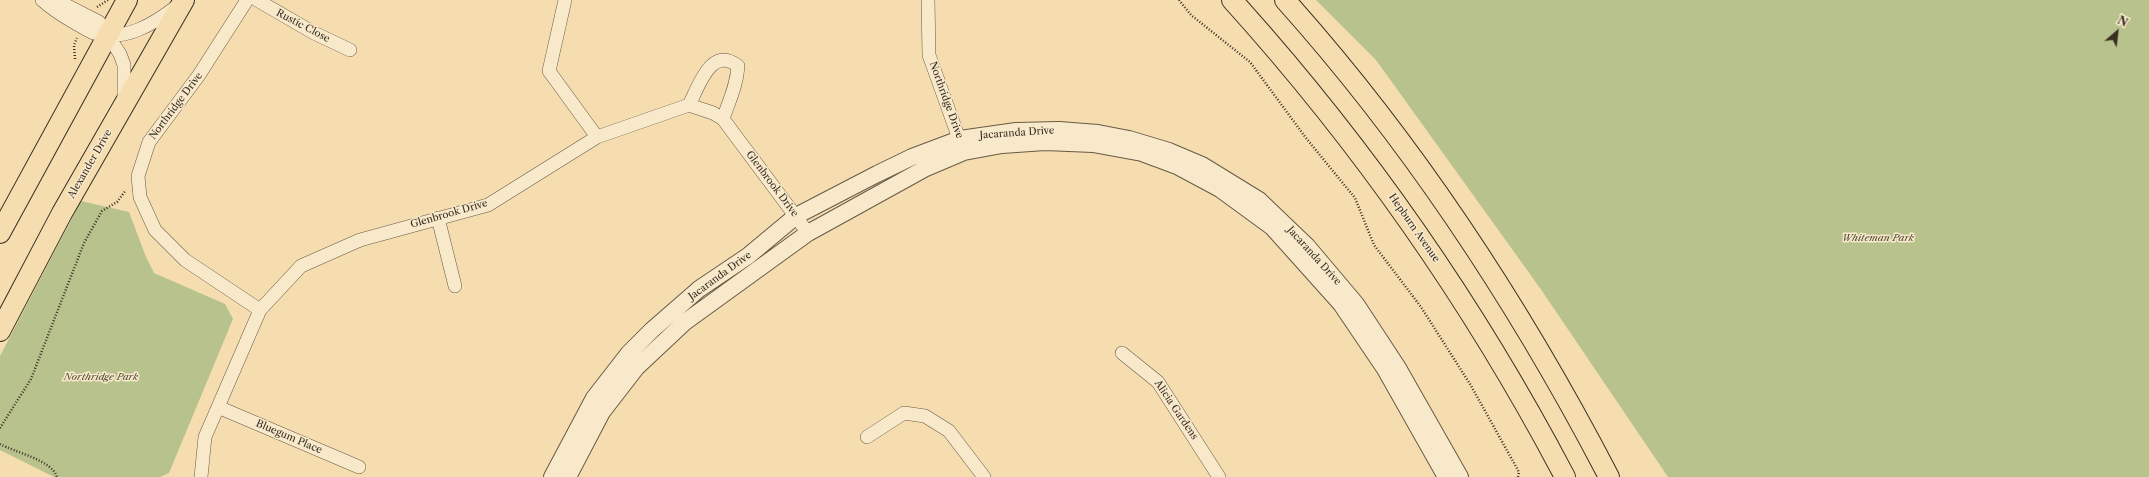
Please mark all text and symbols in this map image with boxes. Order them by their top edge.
street label: Rustic Close [274,7,332,45]
north arrow [2097,12,2137,52]
text: N [2115,13,2130,30]
street label: Northridge Drive [927,60,965,140]
street label: Northridge Drive [147,70,205,142]
street label: Jacaranda Drive [979,124,1055,142]
street label: Alexander Drive [65,127,115,201]
street label: Glenbrook Drive [743,149,801,219]
street label: Hepburn Avenue [1386,191,1442,265]
street label: Glenbrook Drive [409,197,489,231]
street label: Jacaranda Drive [1284,224,1344,288]
park label: Whiteman Park [1842,232,1914,244]
street label: Jacaranda Drive [686,249,754,303]
park label: Northridge Park [64,371,138,383]
street label: Alicia Gardens [1152,378,1200,442]
street label: Bluegum Place [254,418,324,456]

